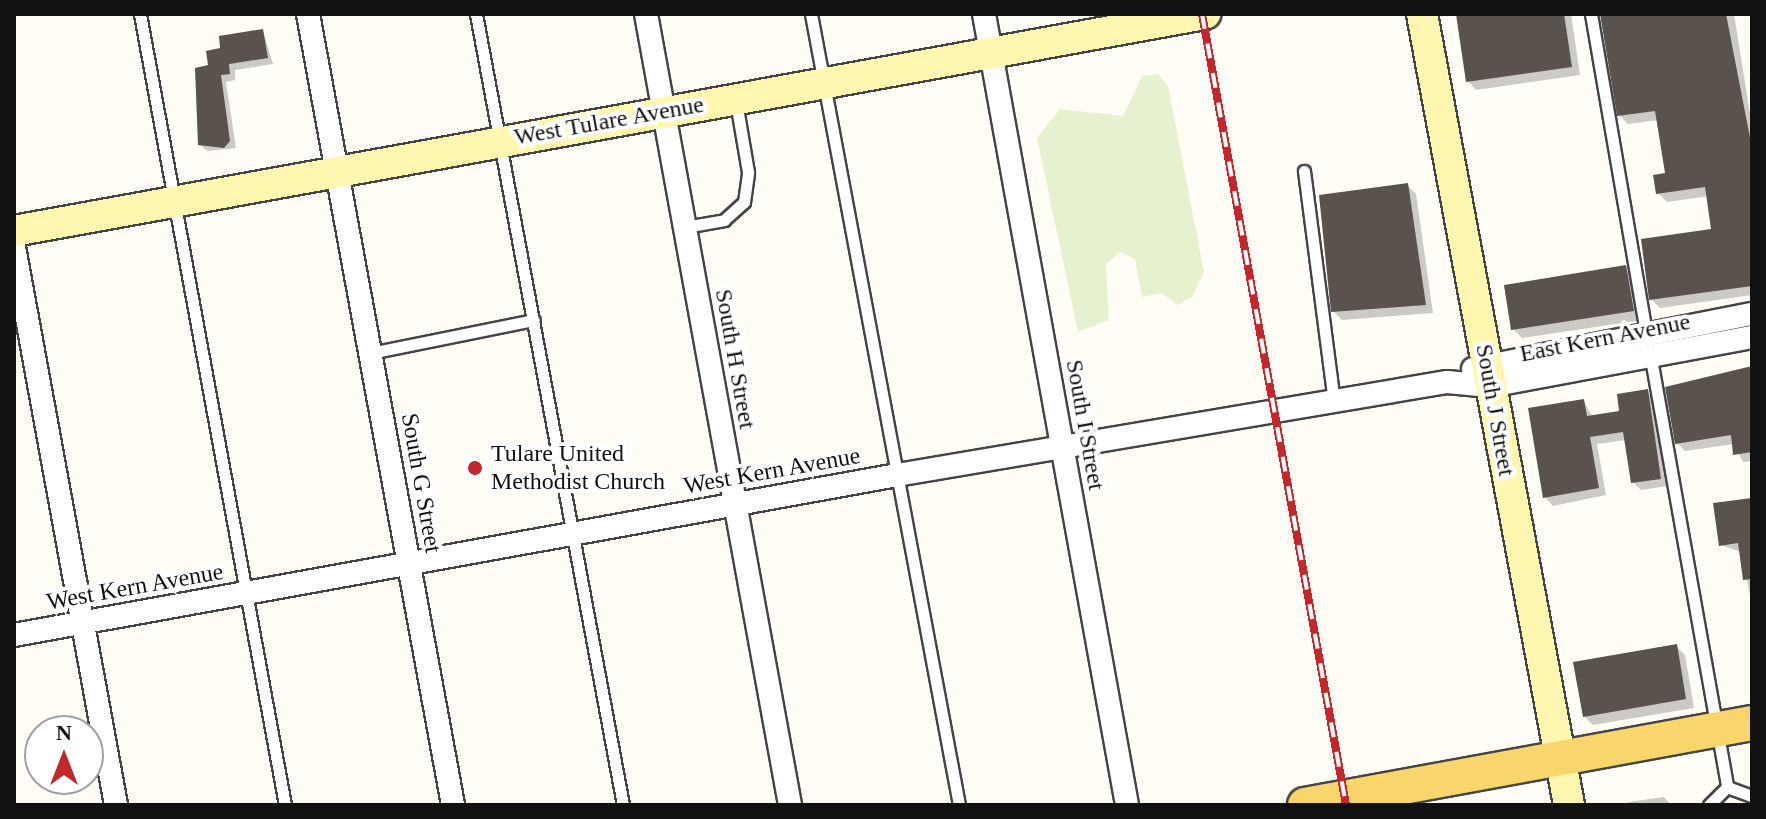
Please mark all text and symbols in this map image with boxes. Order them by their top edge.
street label: West Tulare Avenue [511,90,707,152]
street label: South H Street [709,287,761,431]
street label: East Kern Avenue [1517,307,1693,369]
street label: South J Street [1469,342,1521,478]
street label: South I Street [1059,358,1111,492]
street label: South G Street [395,411,447,555]
place label: Tulare United Methodist Church [491,440,665,496]
street label: West Kern Avenue [681,441,863,501]
marker: Tulare United Methodist Church [466,459,484,477]
street label: West Kern Avenue [44,557,226,617]
north arrow [24,715,104,795]
text: N [56,720,72,745]

